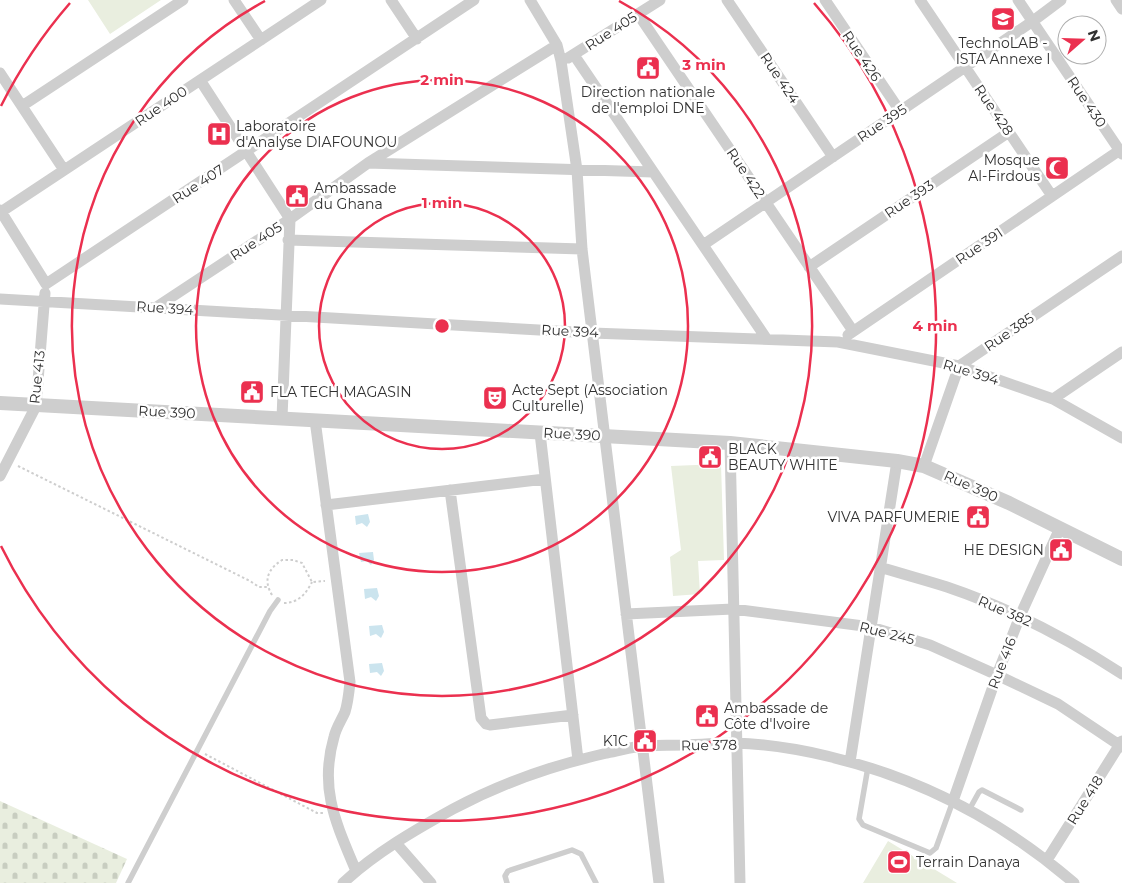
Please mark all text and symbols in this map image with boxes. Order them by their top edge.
school or university icon: TechnoLAB - ISTA Annexe I [990,6,1016,32]
street label: Rue 405 [582,8,640,54]
north arrow [1057,15,1107,65]
street label: Rue 426 [839,27,886,85]
text: N [1084,27,1105,44]
place label: TechnoLAB - ISTA Annexe I [956,34,1050,68]
street label: Rue 424 [756,49,804,108]
public building icon: Direction nationale de l'emploi DNE [635,55,661,81]
text: 3 min [681,55,726,74]
text: 2 min [420,70,464,89]
street label: Rue 430 [1063,73,1111,131]
street label: Rue 428 [970,81,1018,139]
street label: Rue 400 [131,82,191,130]
place label: Direction nationale de l'emploi DNE [581,83,715,117]
street label: Rue 395 [854,100,910,146]
place label: Laboratoire d'Analyse DIAFOUNOU [236,117,397,151]
hospital icon: Laboratoire d'Analyse DIAFOUNOU [206,121,232,147]
street label: Rue 422 [723,144,769,202]
place label: Mosque Al-Firdous [968,151,1040,185]
mosque icon: Mosque Al-Firdous [1044,155,1070,181]
street label: Rue 407 [169,161,227,207]
street label: Rue 393 [881,176,937,222]
place label: Ambassade du Ghana [314,179,396,213]
public building icon: Ambassade du Ghana [284,183,310,209]
text: 1 min [422,193,462,212]
street label: Rue 405 [227,218,285,264]
street label: Rue 391 [952,224,1006,268]
street label: Rue 394 [136,297,195,319]
street label: Rue 385 [981,309,1037,355]
text: 4 min [912,316,958,335]
centre of rings [433,317,451,335]
street label: Rue 394 [541,321,600,342]
street label: Rue 413 [25,349,49,405]
street label: Rue 394 [941,355,1002,389]
public building icon: FLA TECH MAGASIN [239,379,265,405]
place label: Acte Sept (Association Culturelle) [512,381,668,415]
place label: FLA TECH MAGASIN [270,383,412,401]
theatre icon: Acte Sept (Association Culturelle) [482,385,508,411]
street label: Rue 390 [138,402,196,422]
street label: Rue 390 [543,424,601,444]
place label: BLACK BEAUTY WHITE [728,440,838,474]
public building icon: BLACK BEAUTY WHITE [697,444,723,470]
street label: Rue 390 [941,466,1001,506]
public building icon: VIVA PARFUMERIE [965,504,991,530]
place label: VIVA PARFUMERIE [827,508,960,526]
public building icon: HE DESIGN [1048,537,1074,563]
place label: HE DESIGN [964,541,1044,559]
street label: Rue 382 [976,592,1035,630]
street label: Rue 245 [857,617,917,649]
street label: Rue 416 [984,634,1020,691]
place label: Ambassade de Côte d'Ivoire [724,699,828,733]
public building icon: Ambassade de Côte d'Ivoire [694,703,720,729]
public building icon: K1C [632,728,658,754]
place label: K1C [603,732,628,750]
street label: Rue 378 [681,736,737,754]
street label: Rue 418 [1063,772,1107,828]
sports icon: Terrain Danaya [886,849,912,875]
place label: Terrain Danaya [916,853,1020,871]

